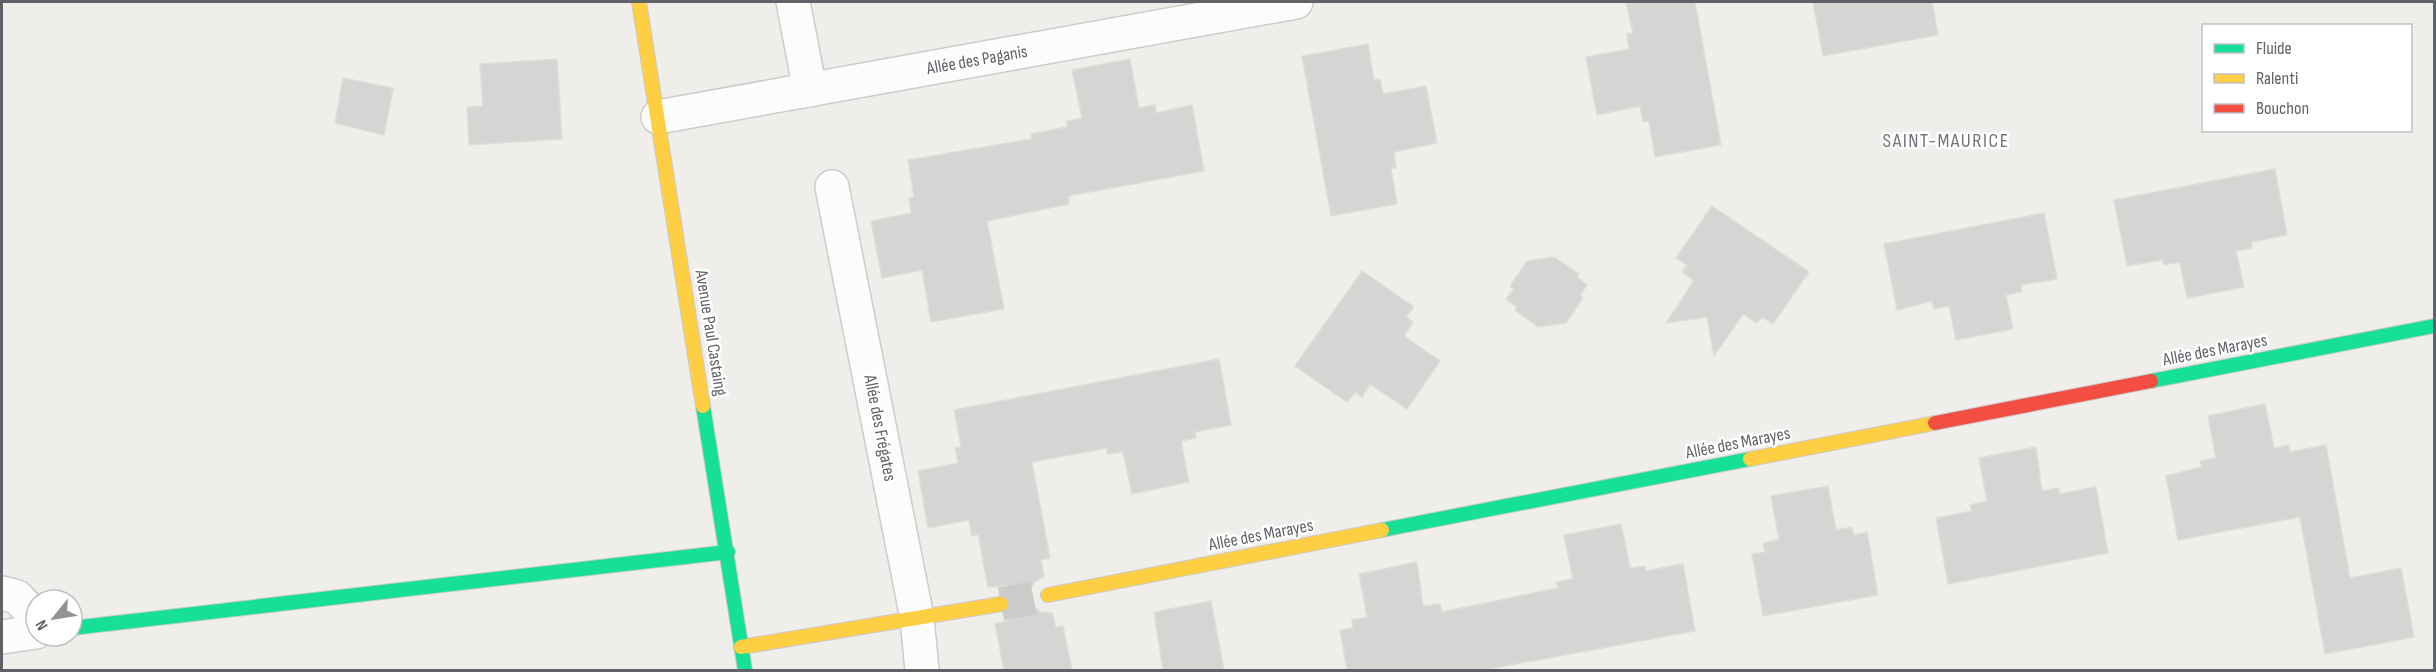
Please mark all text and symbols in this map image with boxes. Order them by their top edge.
legend [2202,24,2412,132]
text: Fluide [2256,38,2292,59]
street label: Allée des Paganis [924,41,1029,79]
text: Ralenti [2256,68,2298,89]
text: Bouchon [2256,98,2309,119]
district label: SAINT-MAURICE [1883,129,2009,153]
street label: Avenue Paul Castaing [691,268,731,397]
street label: Allée des Marayes [2160,330,2269,371]
street label: Allée des Frégates [859,372,901,483]
street label: Allée des Marayes [1683,423,1792,464]
street label: Allée des Marayes [1206,515,1315,556]
north arrow [24,588,84,648]
text: N [32,616,53,633]

